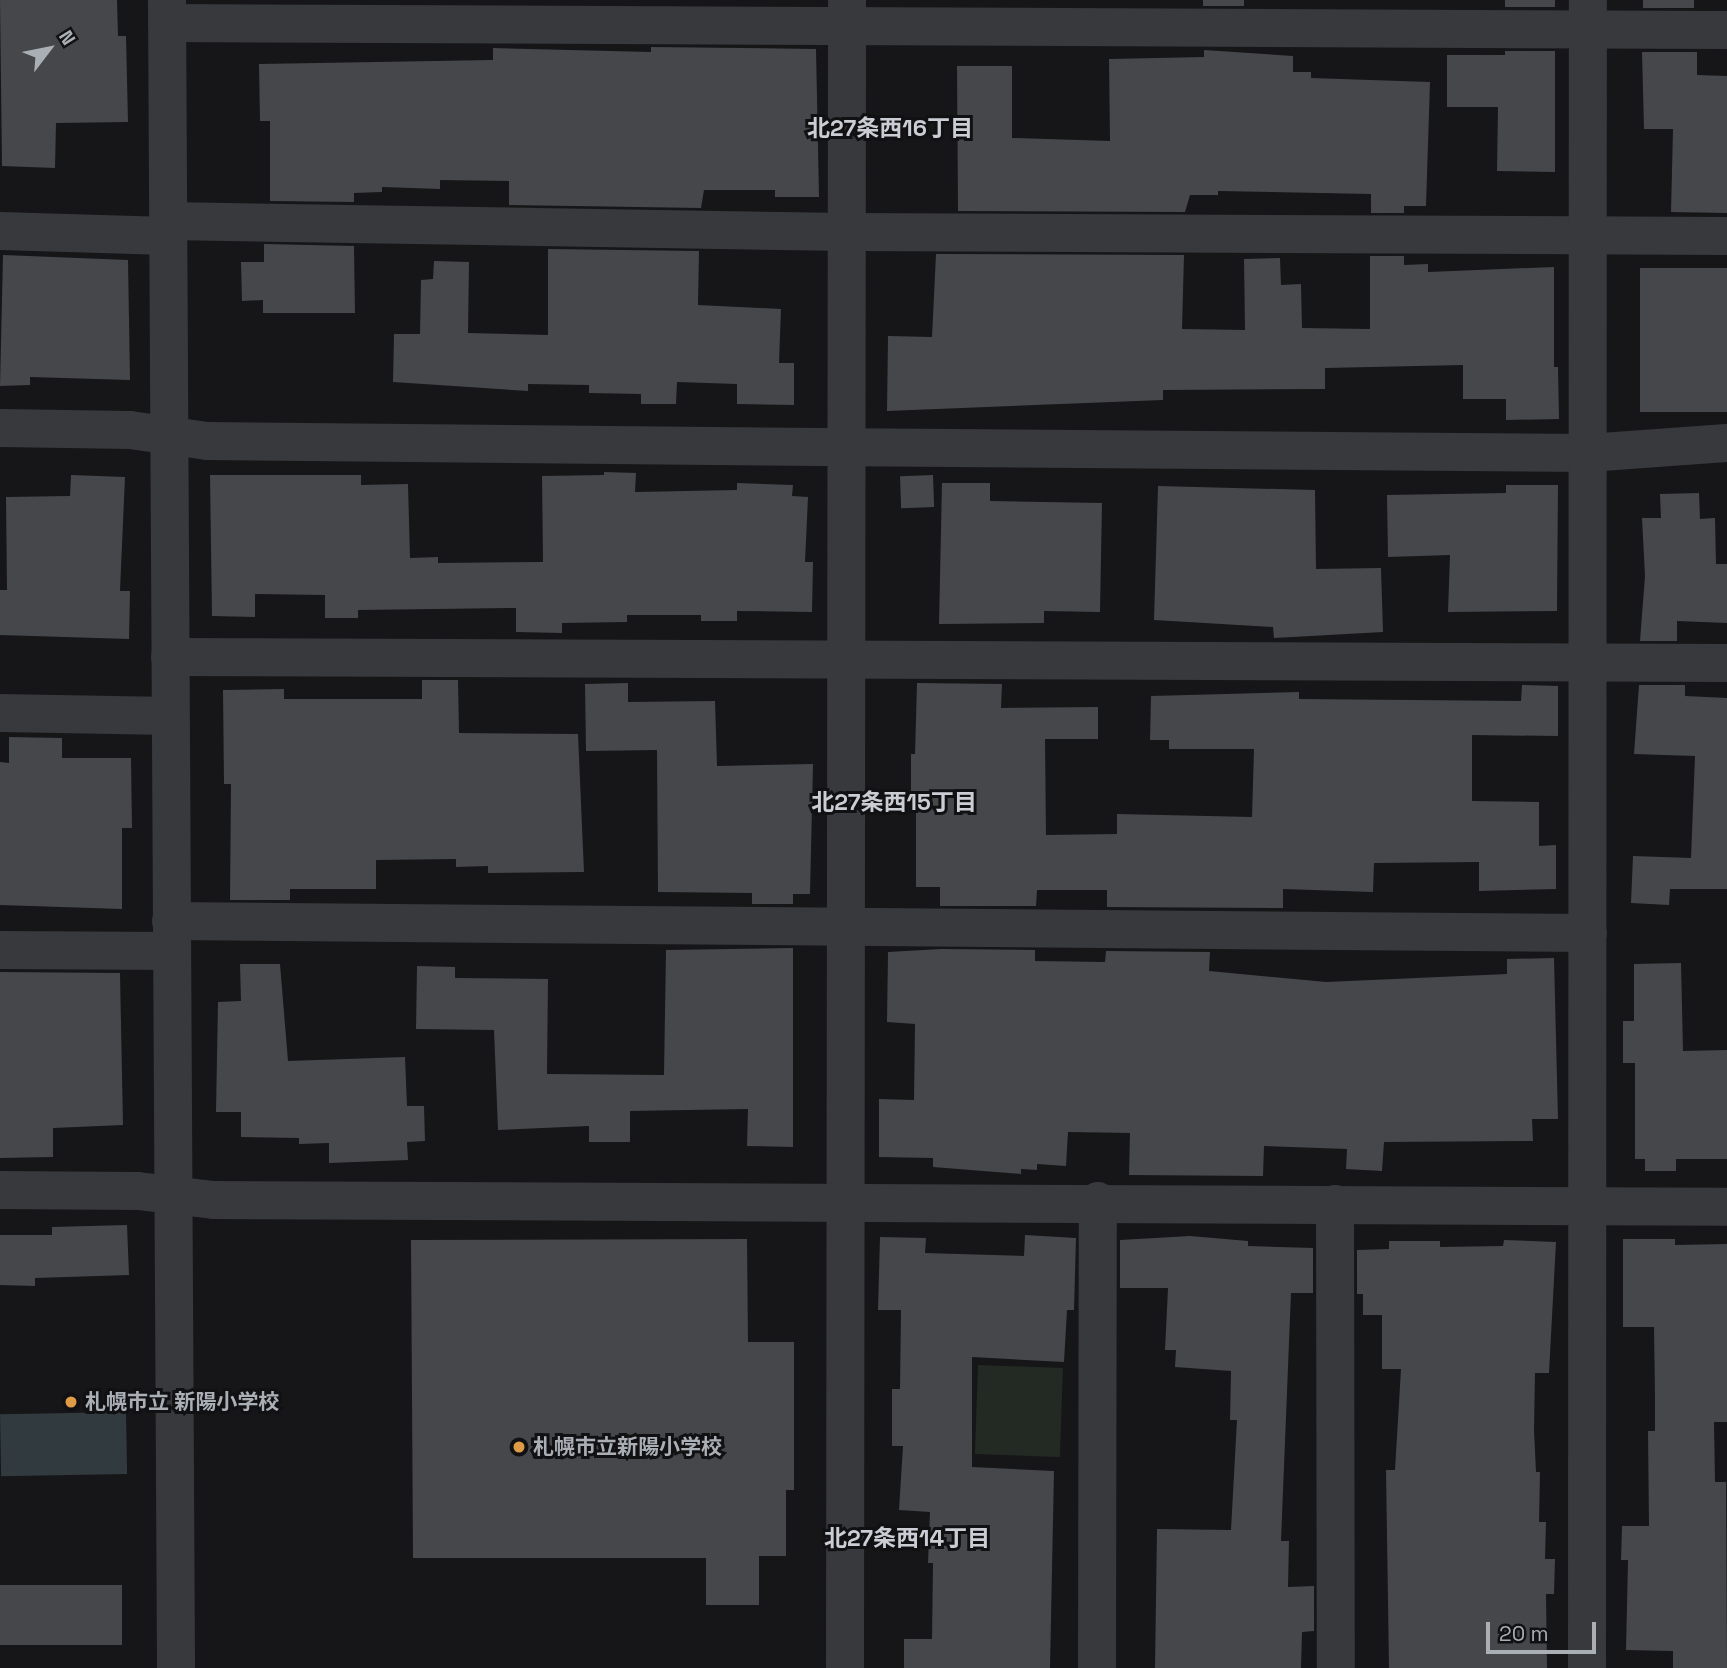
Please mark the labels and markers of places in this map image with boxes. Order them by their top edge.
place label: 札幌市立 新陽小学校 [85,1389,279,1415]
marker: 札幌市立 新陽小学校 [63,1394,79,1410]
place label: 札幌市立新陽小学校 [533,1434,722,1460]
marker: 札幌市立新陽小学校 [511,1439,527,1455]

